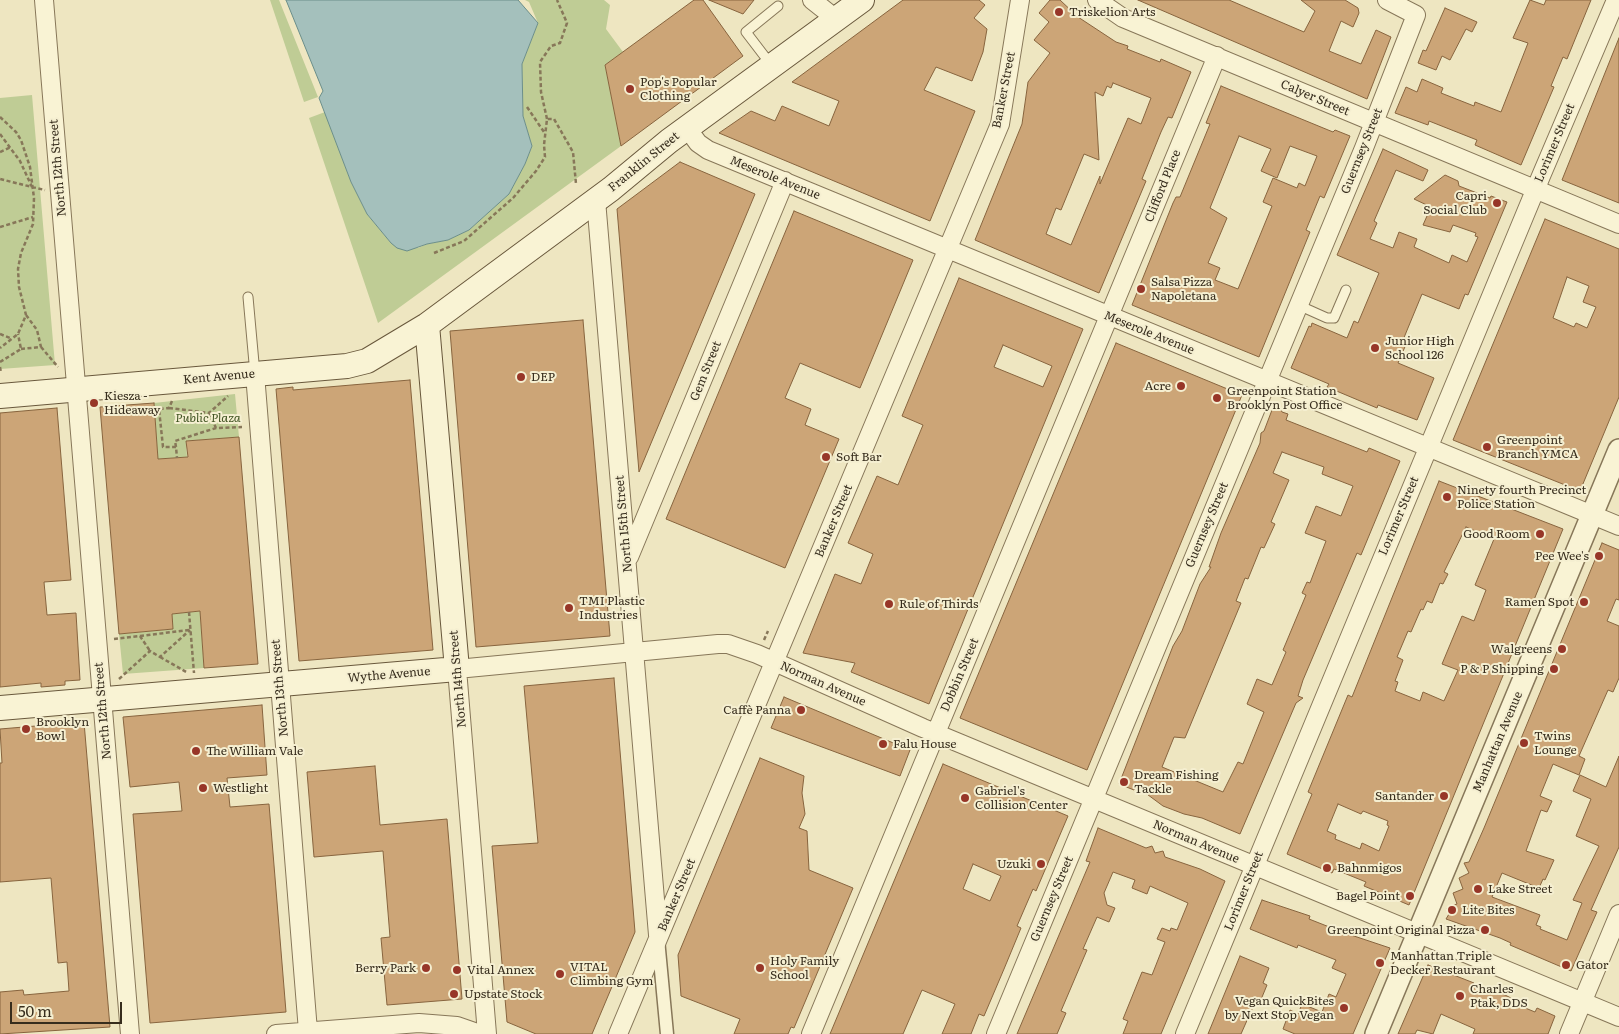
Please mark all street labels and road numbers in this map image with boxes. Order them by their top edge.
street label: Banker Street [989,50,1019,130]
street label: Calyer Street [1278,77,1352,119]
street label: Lorimer Street [1532,101,1578,185]
street label: Guernsey Street [1338,106,1386,196]
street label: North 12th Street [47,119,69,217]
street label: Franklin Street [606,129,682,195]
street label: Clifford Place [1142,148,1184,224]
street label: Meserole Avenue [728,153,822,203]
street label: Meserole Avenue [1102,308,1196,358]
street label: Gem Street [687,339,725,403]
street label: Kent Avenue [183,367,255,387]
street label: Lorimer Street [1376,474,1422,558]
street label: North 15th Street [613,475,635,573]
street label: Guernsey Street [1183,480,1231,570]
street label: Banker Street [812,482,856,560]
street label: North 14th Street [447,630,469,728]
street label: Dobbin Street [938,636,982,714]
street label: North 13th Street [269,639,291,737]
street label: Norman Avenue [778,659,868,709]
street label: North 12th Street [92,662,114,760]
street label: Wythe Avenue [347,664,431,686]
street label: Manhattan Avenue [1470,689,1526,795]
street label: Norman Avenue [1151,817,1241,867]
street label: Lorimer Street [1222,849,1266,933]
street label: Guernsey Street [1028,854,1076,944]
street label: Banker Street [655,856,699,934]

